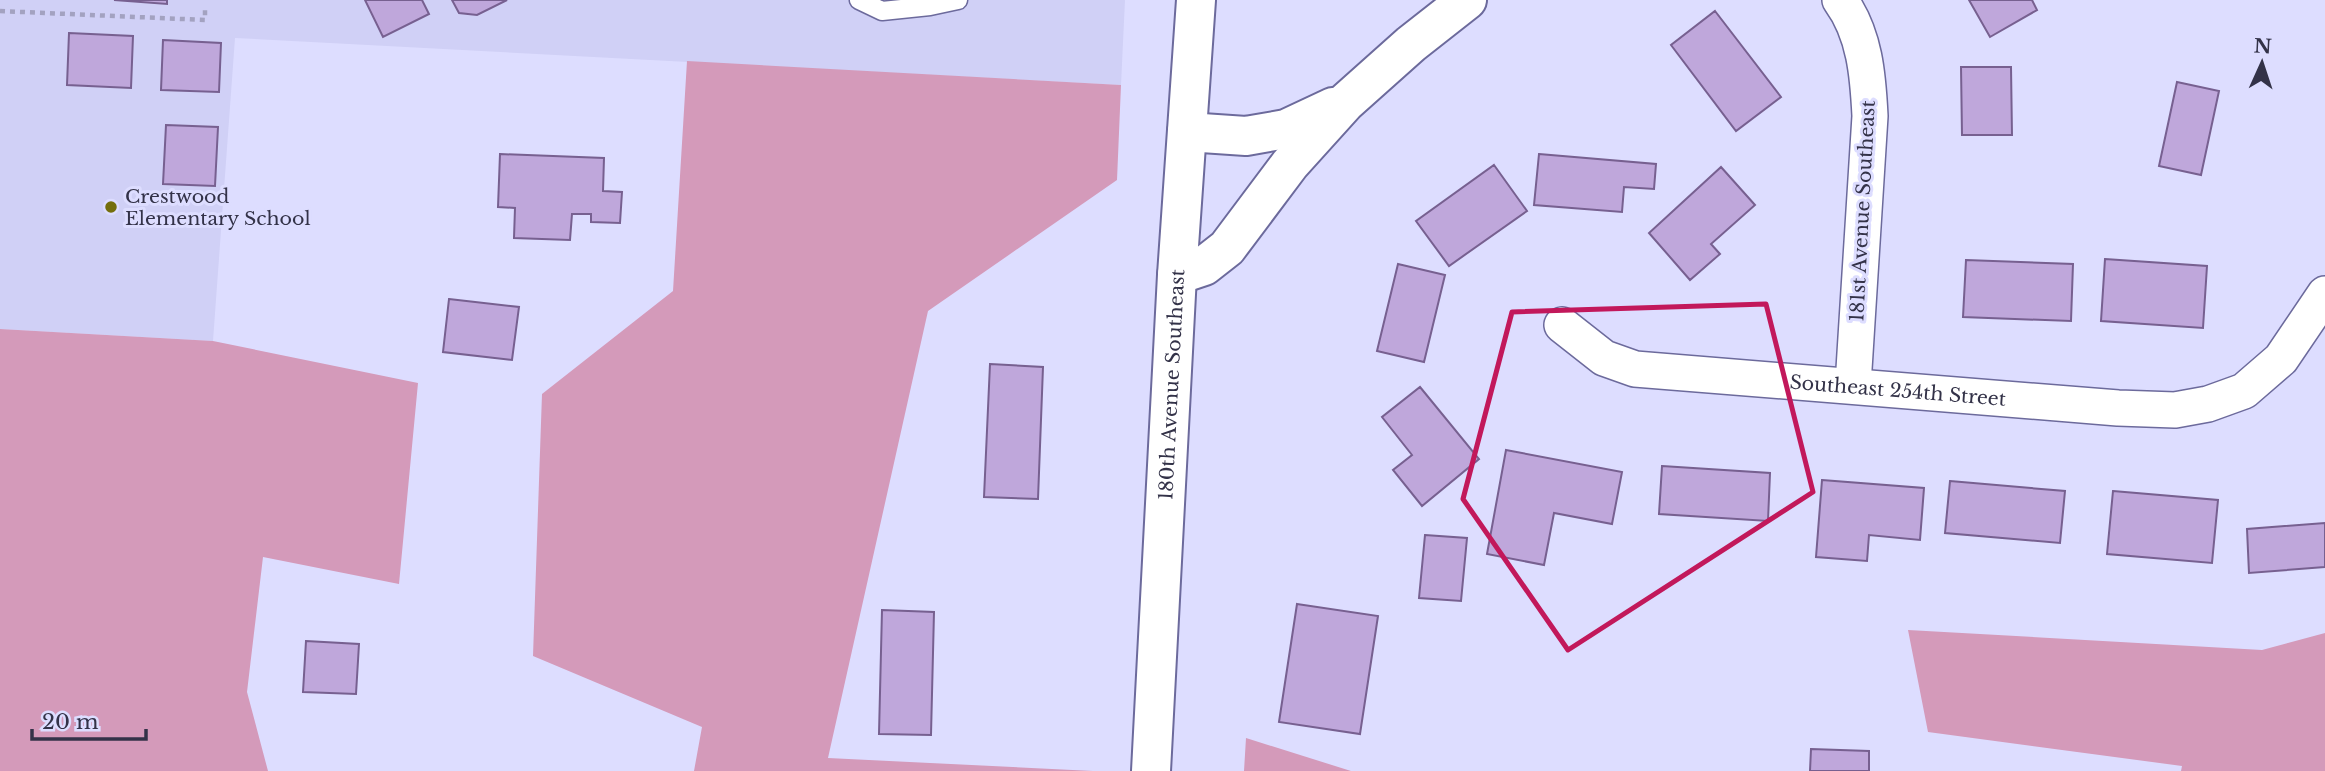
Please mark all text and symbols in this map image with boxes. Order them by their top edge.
north arrow [2227,28,2297,98]
text: N [2253,35,2273,58]
street label: 181st Avenue Southeast [1845,99,1880,322]
place label: Crestwood Elementary School [125,185,311,230]
marker: Crestwood Elementary School [103,199,119,215]
street label: 180th Avenue Southeast [1154,267,1189,501]
street label: Southeast 254th Street [1789,371,2008,411]
scale bar [32,698,145,742]
text: 20 m [42,709,99,735]

